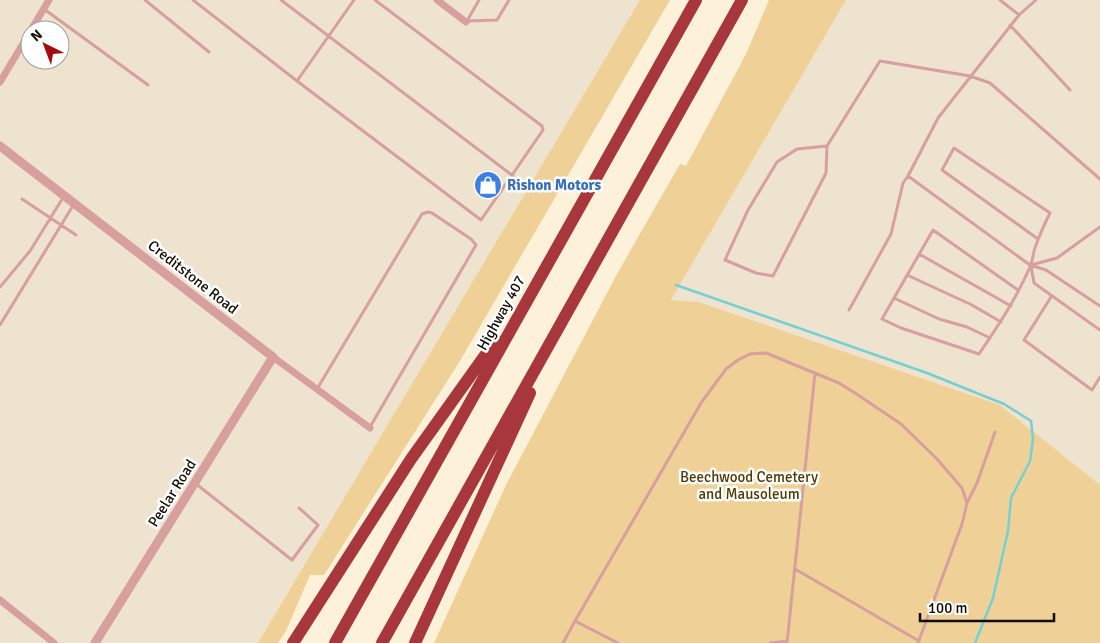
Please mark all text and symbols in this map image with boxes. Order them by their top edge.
north arrow [20,20,70,70]
text: N [27,26,46,45]
shop icon: Rishon Motors [473,170,503,200]
place label: Rishon Motors [507,176,601,194]
street label: Creditstone Road [144,236,242,318]
street label: Highway 407 [473,272,529,354]
street label: Peelar Road [144,456,200,530]
park label: Beechwood Cemetery and Mausoleum [680,468,818,503]
scale bar [920,590,1054,622]
text: 100 m [928,599,968,617]

